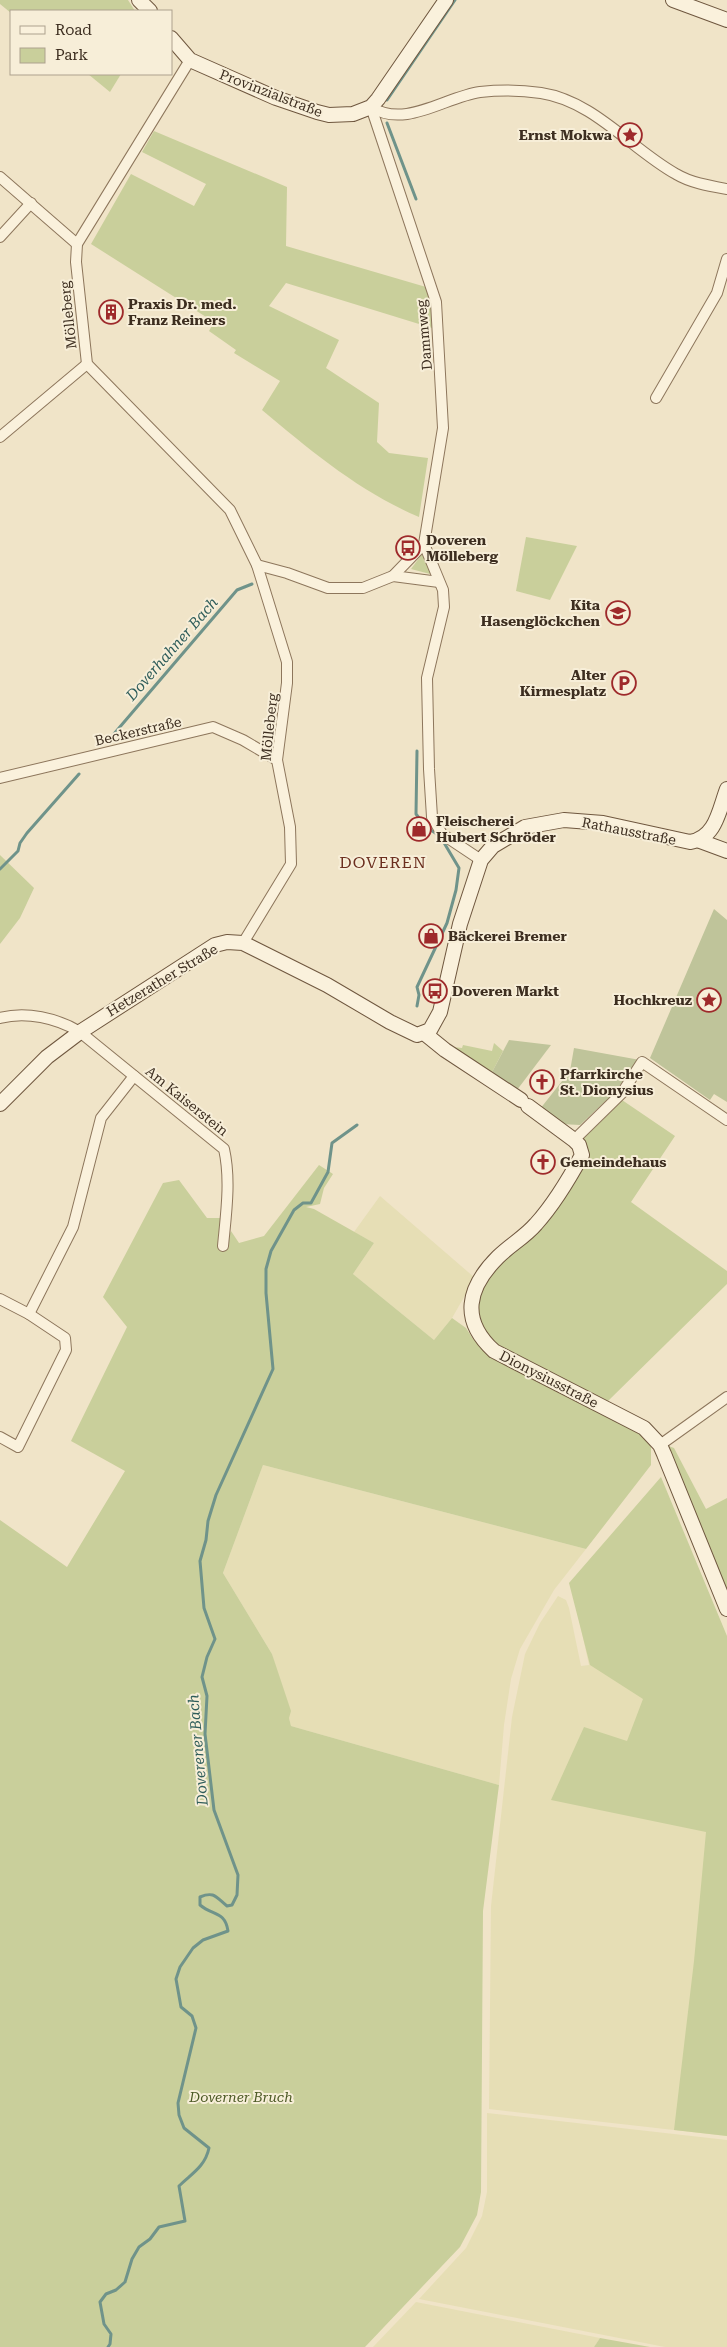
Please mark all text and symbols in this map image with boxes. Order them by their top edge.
legend [10,10,172,75]
text: Road [55,21,92,39]
text: Park [55,46,89,64]
street label: Provinzialstraße [217,66,325,120]
place icon: Ernst Mokwa [617,122,643,148]
place label: Ernst Mokwa [519,127,613,143]
street label: Mölleberg [56,280,80,350]
place label: Praxis Dr. med. Franz Reiners [128,296,237,328]
building icon: Praxis Dr. med. Franz Reiners [98,299,124,325]
street label: Dammweg [413,299,435,371]
place label: Doveren Mölleberg [426,532,499,564]
bus stop icon: Doveren Mölleberg [395,535,421,561]
water label: Doverhahner Bach [122,594,222,705]
place label: Kita Hasenglöckchen [481,597,601,629]
school or university icon: Kita Hasenglöckchen [605,600,631,626]
place label: Alter Kirmesplatz [520,667,607,699]
parking icon: Alter Kirmesplatz [611,670,637,696]
street label: Mölleberg [257,692,281,762]
street label: Beckerstraße [93,713,183,749]
place label: Fleischerei Hubert Schröder [436,813,556,845]
street label: Rathausstraße [581,814,678,848]
shop icon: Fleischerei Hubert Schröder [406,816,432,842]
district label: DOVEREN [339,853,427,872]
shop icon: Bäckerei Bremer [418,923,444,949]
place label: Bäckerei Bremer [448,928,568,944]
street label: Hetzerather Straße [104,940,221,1019]
bus stop icon: Doveren Markt [422,978,448,1004]
place label: Doveren Markt [452,983,559,999]
place icon: Hochkreuz [696,987,722,1013]
place label: Hochkreuz [614,992,692,1008]
street label: Am Kaiserstein [143,1063,231,1139]
place label: Pfarrkirche St. Dionysius [560,1066,653,1098]
church icon: Pfarrkirche St. Dionysius [529,1069,555,1095]
church icon: Gemeindehaus [530,1149,556,1175]
place label: Gemeindehaus [560,1154,667,1170]
street label: Dionysiusstraße [497,1347,601,1411]
water label: Doverener Bach [184,1694,212,1807]
park label: Doverner Bruch [188,2089,293,2105]

